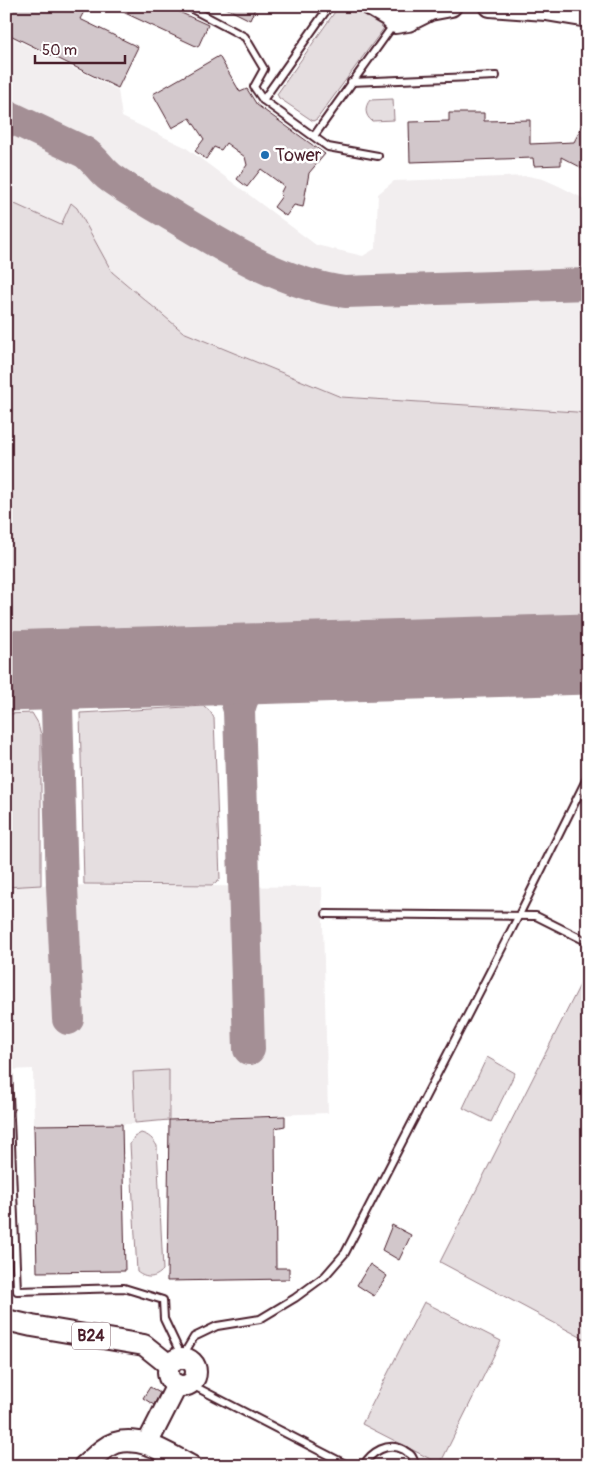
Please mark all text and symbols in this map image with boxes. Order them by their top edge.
scale bar [35,32,125,64]
text: 50 m [42,41,77,60]
place label: Tower [275,144,322,167]
marker: Tower [259,149,271,161]
road number: B24 [72,1322,110,1350]

